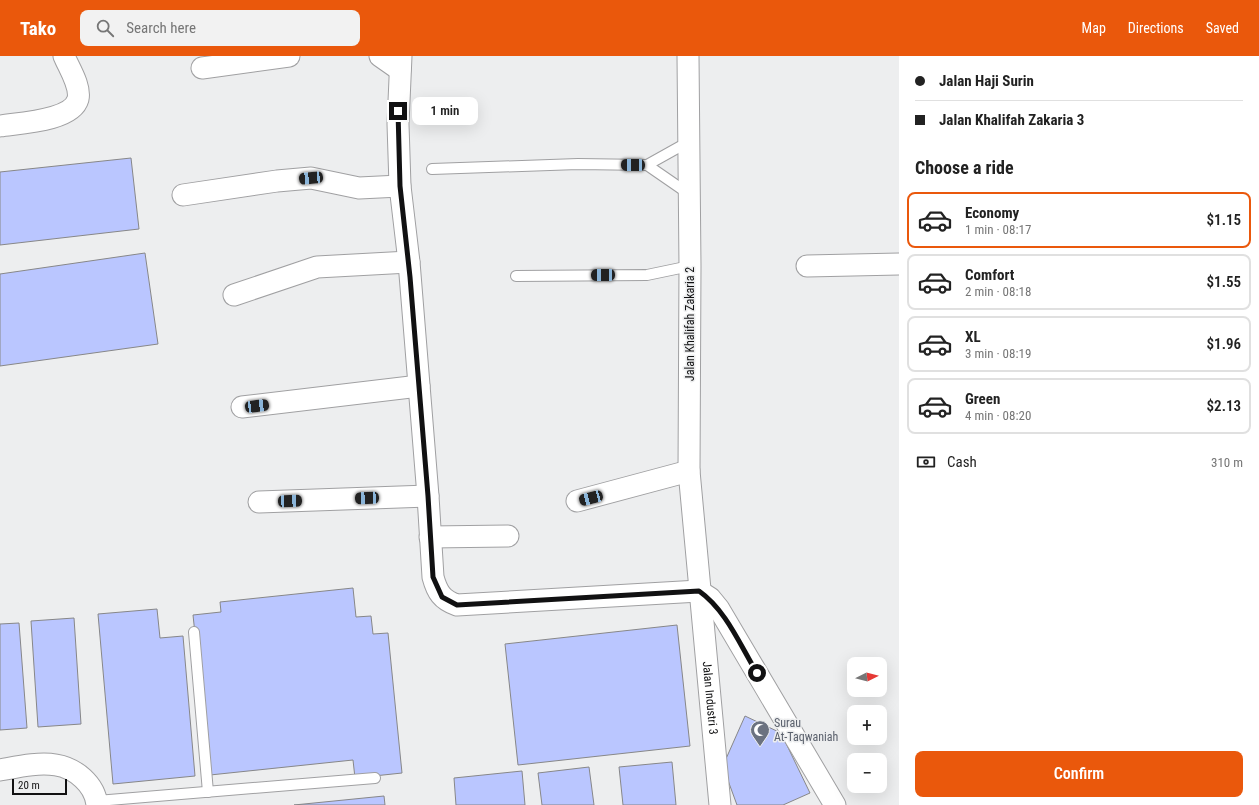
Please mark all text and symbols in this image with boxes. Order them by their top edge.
search box [80,10,360,46]
text: Tako [20,17,56,40]
icon: search [94,17,116,39]
text: Search here [126,19,196,37]
text: Map [1082,20,1106,36]
text: Directions [1128,20,1184,36]
text: Saved [1206,20,1239,36]
text: Jalan Haji Surin [939,72,1034,90]
callout: 1 min [412,97,478,125]
route end [389,102,407,120]
text: 1 min [431,103,459,118]
text: Jalan Khalifah Zakaria 3 [939,111,1084,129]
text: Choose a ride [915,157,1014,178]
car [621,159,645,171]
car [299,171,323,185]
icon: car [917,202,953,238]
text: Economy [965,204,1019,222]
text: $1.15 [1207,211,1241,229]
text: 1 min · 08:17 [965,222,1031,237]
icon: car [917,264,953,300]
text: Comfort [965,266,1014,284]
street label: Jalan Khalifah Zakaria 2 [683,267,697,381]
car [591,269,615,281]
text: $1.55 [1207,273,1241,291]
text: 2 min · 08:18 [965,284,1031,299]
icon: car [917,326,953,362]
text: XL [965,328,981,346]
text: $1.96 [1207,335,1241,353]
text: 3 min · 08:19 [965,346,1031,361]
icon: car [917,388,953,424]
text: Green [965,390,1000,408]
text: $2.13 [1207,397,1241,415]
car [244,399,270,413]
text: 4 min · 08:20 [965,408,1031,423]
icon: cash [915,451,937,473]
text: Cash [947,453,977,471]
text: 310 m [1211,455,1243,470]
car [578,489,604,507]
car [355,492,379,504]
car [278,495,302,507]
north arrow [847,657,887,697]
map controls [847,657,887,793]
street label: Jalan Industri 3 [700,661,720,735]
route start [748,664,766,682]
button: + [847,705,887,745]
place label: Surau At-Taqwaniah [774,716,839,744]
mosque icon: Surau At-Taqwaniah [749,719,771,747]
button: Confirm [915,751,1243,797]
button: − [847,753,887,793]
scale bar [12,777,67,796]
text: 20 m [18,779,40,792]

